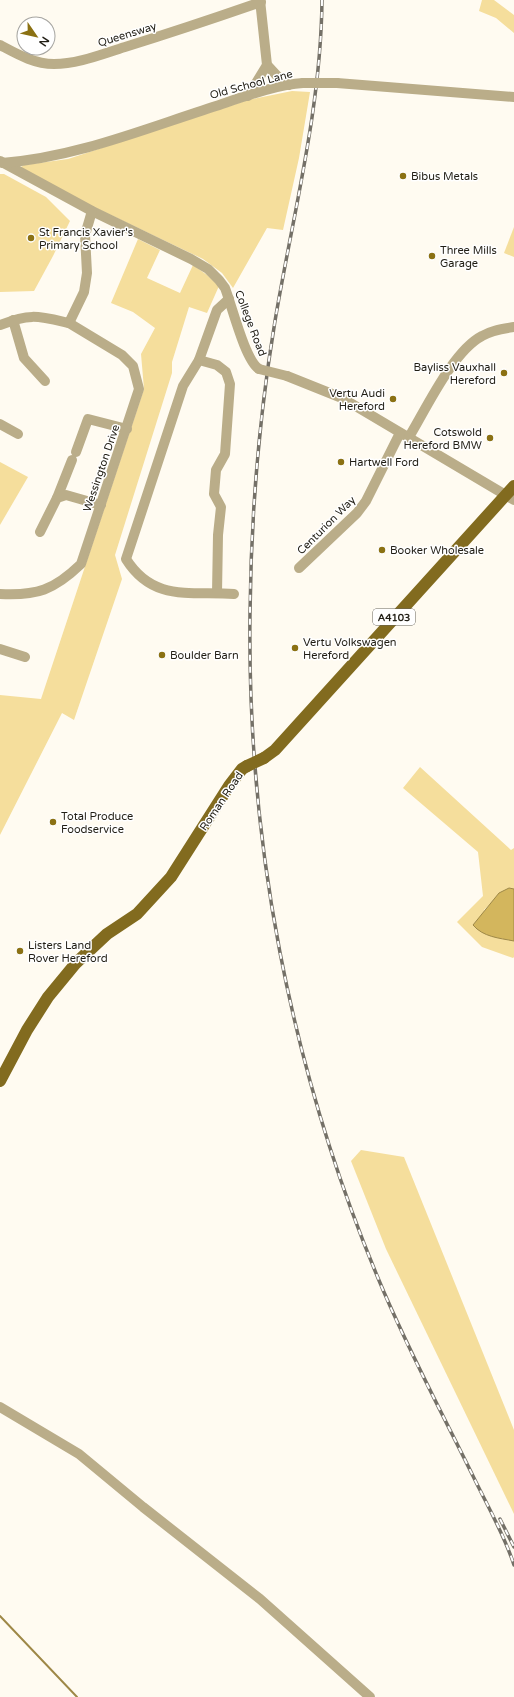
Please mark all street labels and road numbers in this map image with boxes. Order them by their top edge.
street label: Queensway [96,19,158,50]
street label: Old School Lane [208,67,294,102]
street label: College Road [232,288,269,358]
street label: Wessington Drive [80,423,122,513]
street label: Centurion Way [295,493,358,557]
road number: A4103 [373,609,415,625]
street label: Roman Road [197,769,246,833]

